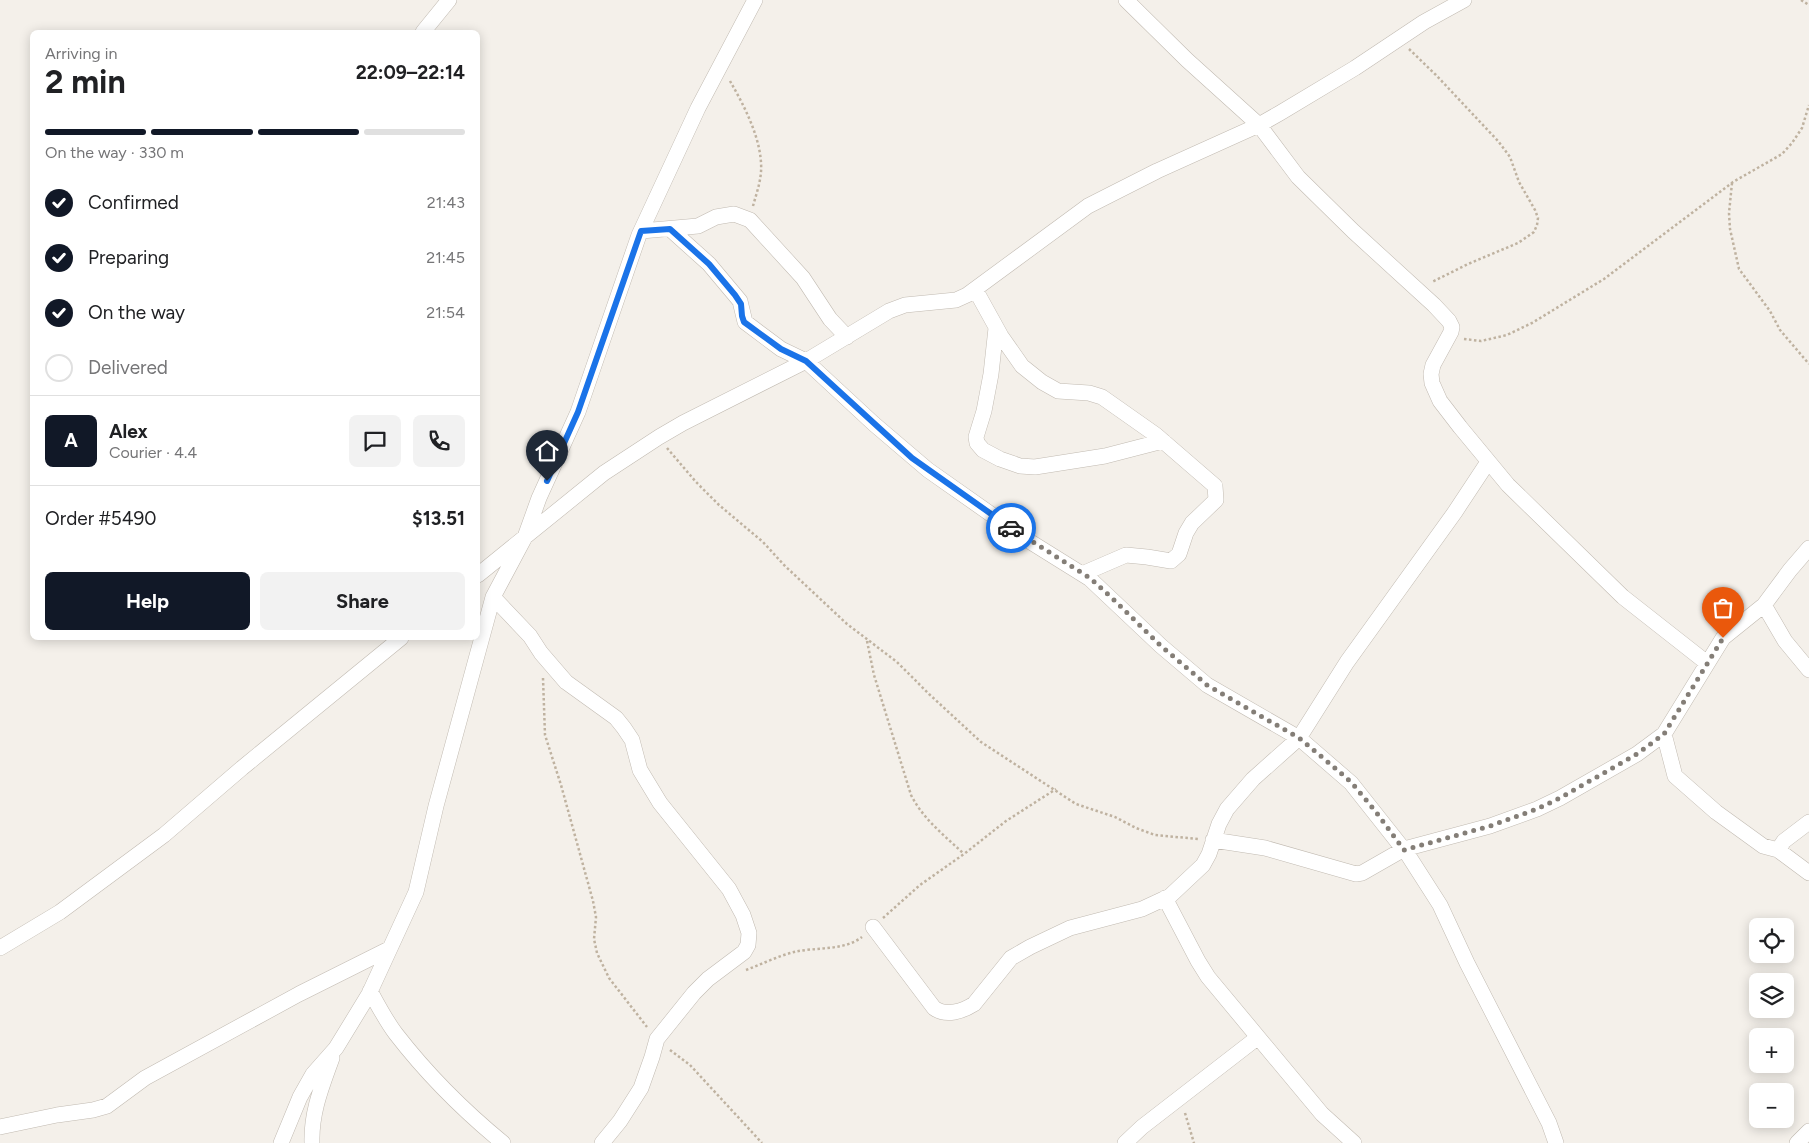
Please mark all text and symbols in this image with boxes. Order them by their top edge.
text: Arriving in [45,44,117,63]
text: 22:09–22:14 [356,61,465,84]
text: 2 min [45,63,126,101]
text: On the way · 330 m [45,143,184,162]
icon: check [45,189,73,217]
text: Confirmed [88,191,179,214]
text: 21:43 [427,193,465,212]
icon: check [45,244,73,272]
text: Preparing [88,246,169,269]
text: 21:45 [426,248,465,267]
icon: check [45,299,73,327]
text: On the way [88,301,185,324]
text: 21:54 [426,303,465,322]
text: Delivered [88,356,168,379]
button: chat [349,415,401,467]
button: phone [413,415,465,467]
text: Alex [109,420,148,443]
text: A [64,429,78,452]
pin [526,430,568,481]
icon: home [533,437,561,465]
text: Courier · 4.4 [109,443,197,462]
courier [986,503,1036,553]
text: Order #5490 [45,507,156,530]
text: $13.51 [412,507,465,530]
icon: car [997,514,1025,542]
button: Help [45,572,250,630]
button: Share [260,572,465,630]
pin [1702,587,1744,638]
icon: bag [1709,594,1737,622]
map controls [1749,918,1794,1128]
button: locate [1749,918,1794,963]
button: layers [1749,973,1794,1018]
button: + [1749,1028,1794,1073]
button: − [1749,1083,1794,1128]

